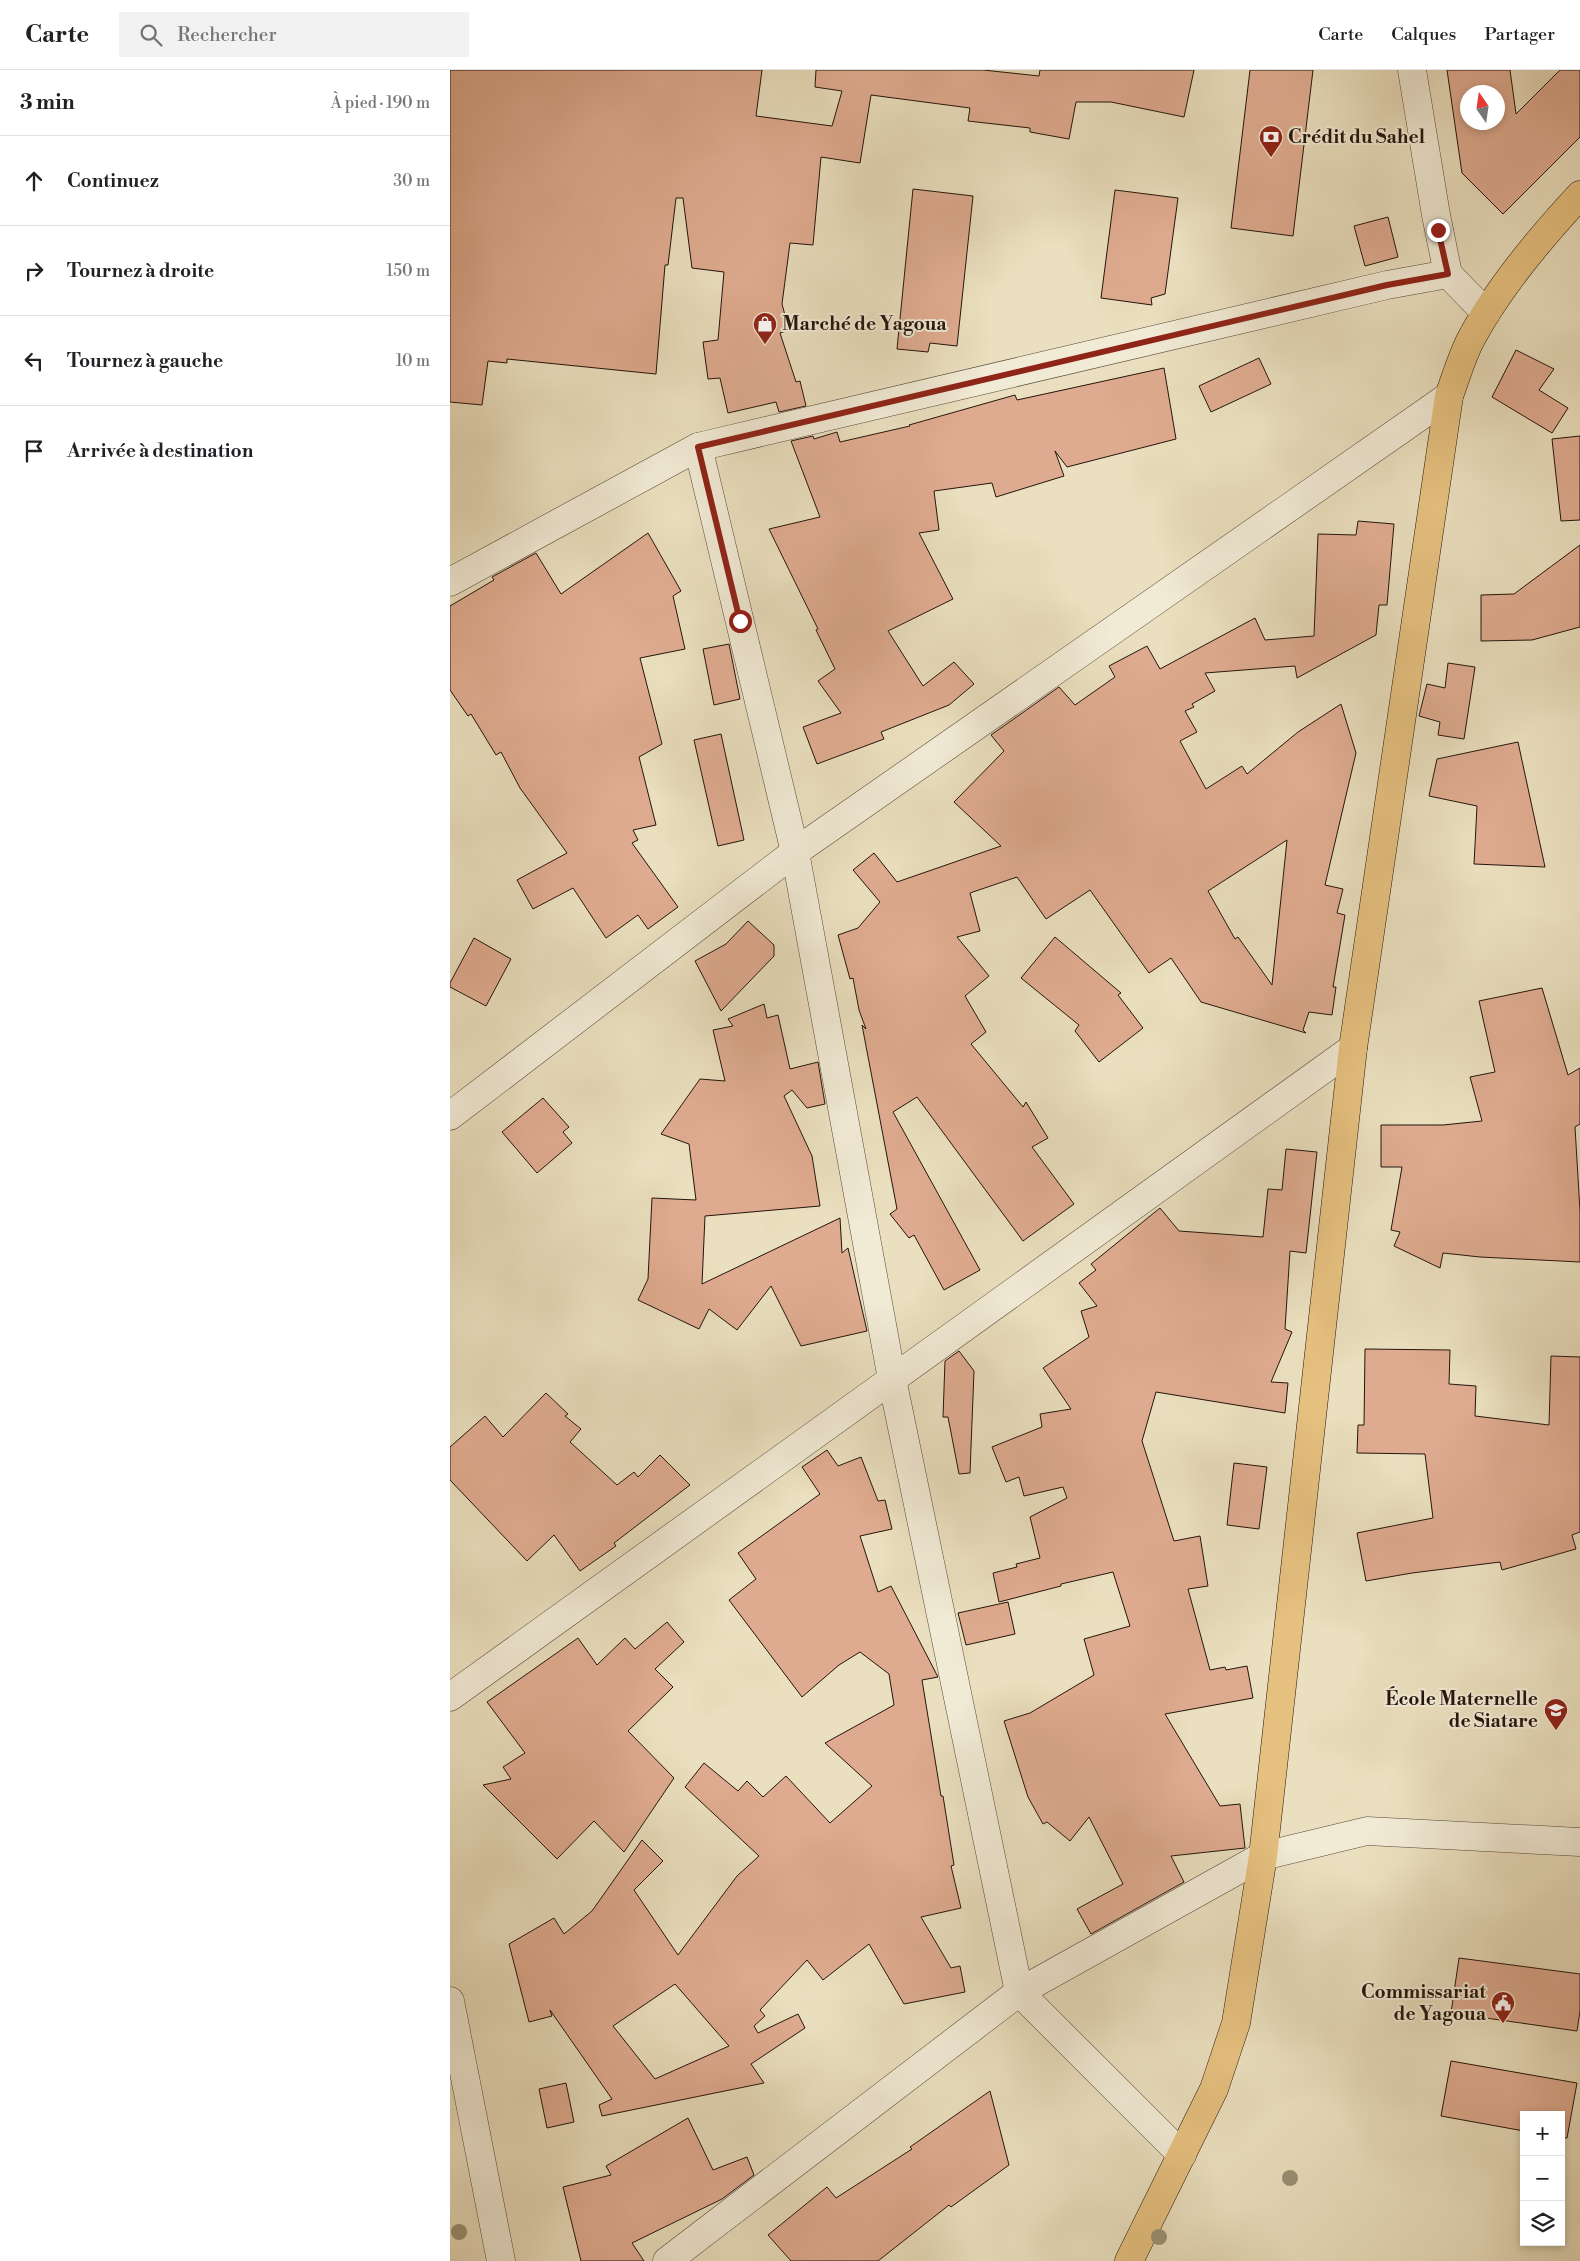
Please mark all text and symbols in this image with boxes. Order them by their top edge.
search box [119,12,469,57]
text: Carte [25,20,89,50]
icon: search [137,21,165,49]
text: Rechercher [177,23,277,47]
text: Carte [1318,23,1363,46]
text: Calques [1391,23,1456,46]
text: Partager [1484,23,1555,46]
north arrow [1460,85,1505,130]
text: 3 min [20,90,75,116]
text: À pied · 190 m [331,93,430,113]
bank icon: Crédit du Sahel [1258,124,1284,158]
place label: Crédit du Sahel [1288,125,1425,149]
icon: ahead [20,167,48,195]
text: Continuez [67,169,159,193]
text: 30 m [393,171,430,191]
route end [1427,219,1450,242]
icon: right [20,257,48,285]
text: Tournez à droite [67,259,214,283]
text: 150 m [386,261,430,281]
shop icon: Marché de Yagoua [752,311,778,345]
place label: Marché de Yagoua [782,312,947,336]
icon: left [20,347,48,375]
text: Tournez à gauche [67,349,223,373]
text: 10 m [396,351,430,371]
icon: arrive [20,437,48,465]
text: Arrivée à destination [67,439,253,463]
route start [729,610,752,633]
place label: École Maternelle de Siatare [1385,1686,1538,1733]
school or university icon: École Maternelle de Siatare [1543,1697,1569,1731]
place label: Commissariat de Yagoua [1361,1980,1487,2026]
public building icon: Commissariat de Yagoua [1490,1990,1516,2024]
map controls [1520,2111,1565,2246]
button: + [1520,2111,1565,2156]
button: − [1520,2156,1565,2201]
button: layers [1520,2201,1565,2246]

